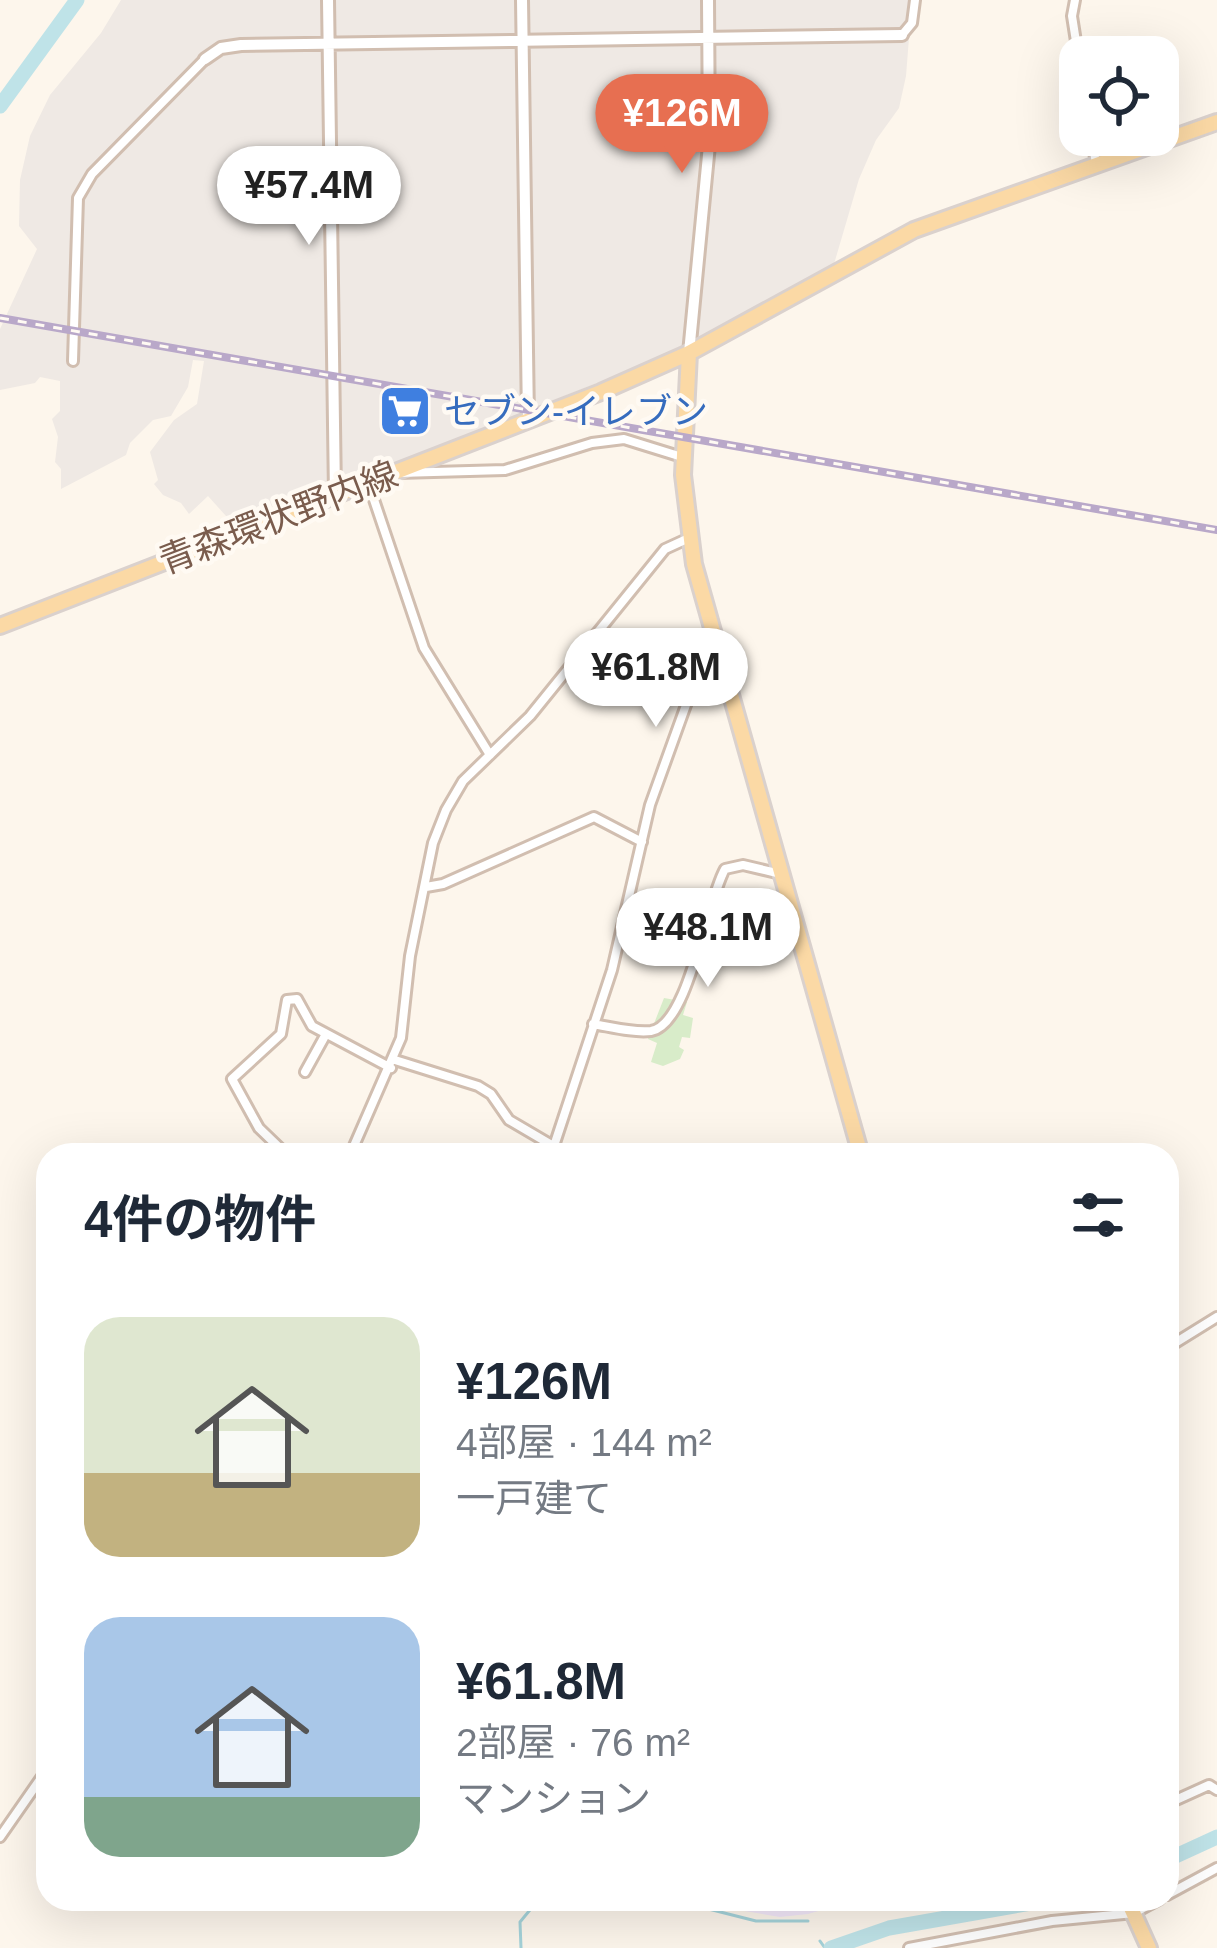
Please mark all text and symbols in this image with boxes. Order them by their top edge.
map controls [1059,36,1179,156]
button: locate [1059,36,1179,156]
pin: ¥126M [598,74,766,176]
text: ¥126M [622,91,742,134]
pin: ¥57.4M [211,146,407,248]
text: ¥57.4M [244,163,374,206]
supermarket icon: セブン-イレブン [377,383,433,439]
place label: セブン-イレブン [444,391,708,432]
street label: 青森環状野内線 [153,453,403,582]
pin: ¥61.8M [558,628,754,730]
text: ¥61.8M [591,645,721,688]
pin: ¥48.1M [610,888,806,990]
text: ¥48.1M [643,905,773,948]
icon: filters [1065,1182,1131,1248]
text: 4件の物件 [84,1191,316,1248]
text: ¥126M [456,1353,612,1410]
icon: home [180,1365,324,1509]
text: 4部屋 · 144 m² [456,1421,712,1464]
text: 一戸建て [456,1477,612,1520]
text: ¥61.8M [456,1653,626,1710]
icon: home [180,1665,324,1809]
text: 2部屋 · 76 m² [456,1721,690,1764]
text: マンション [456,1777,651,1820]

